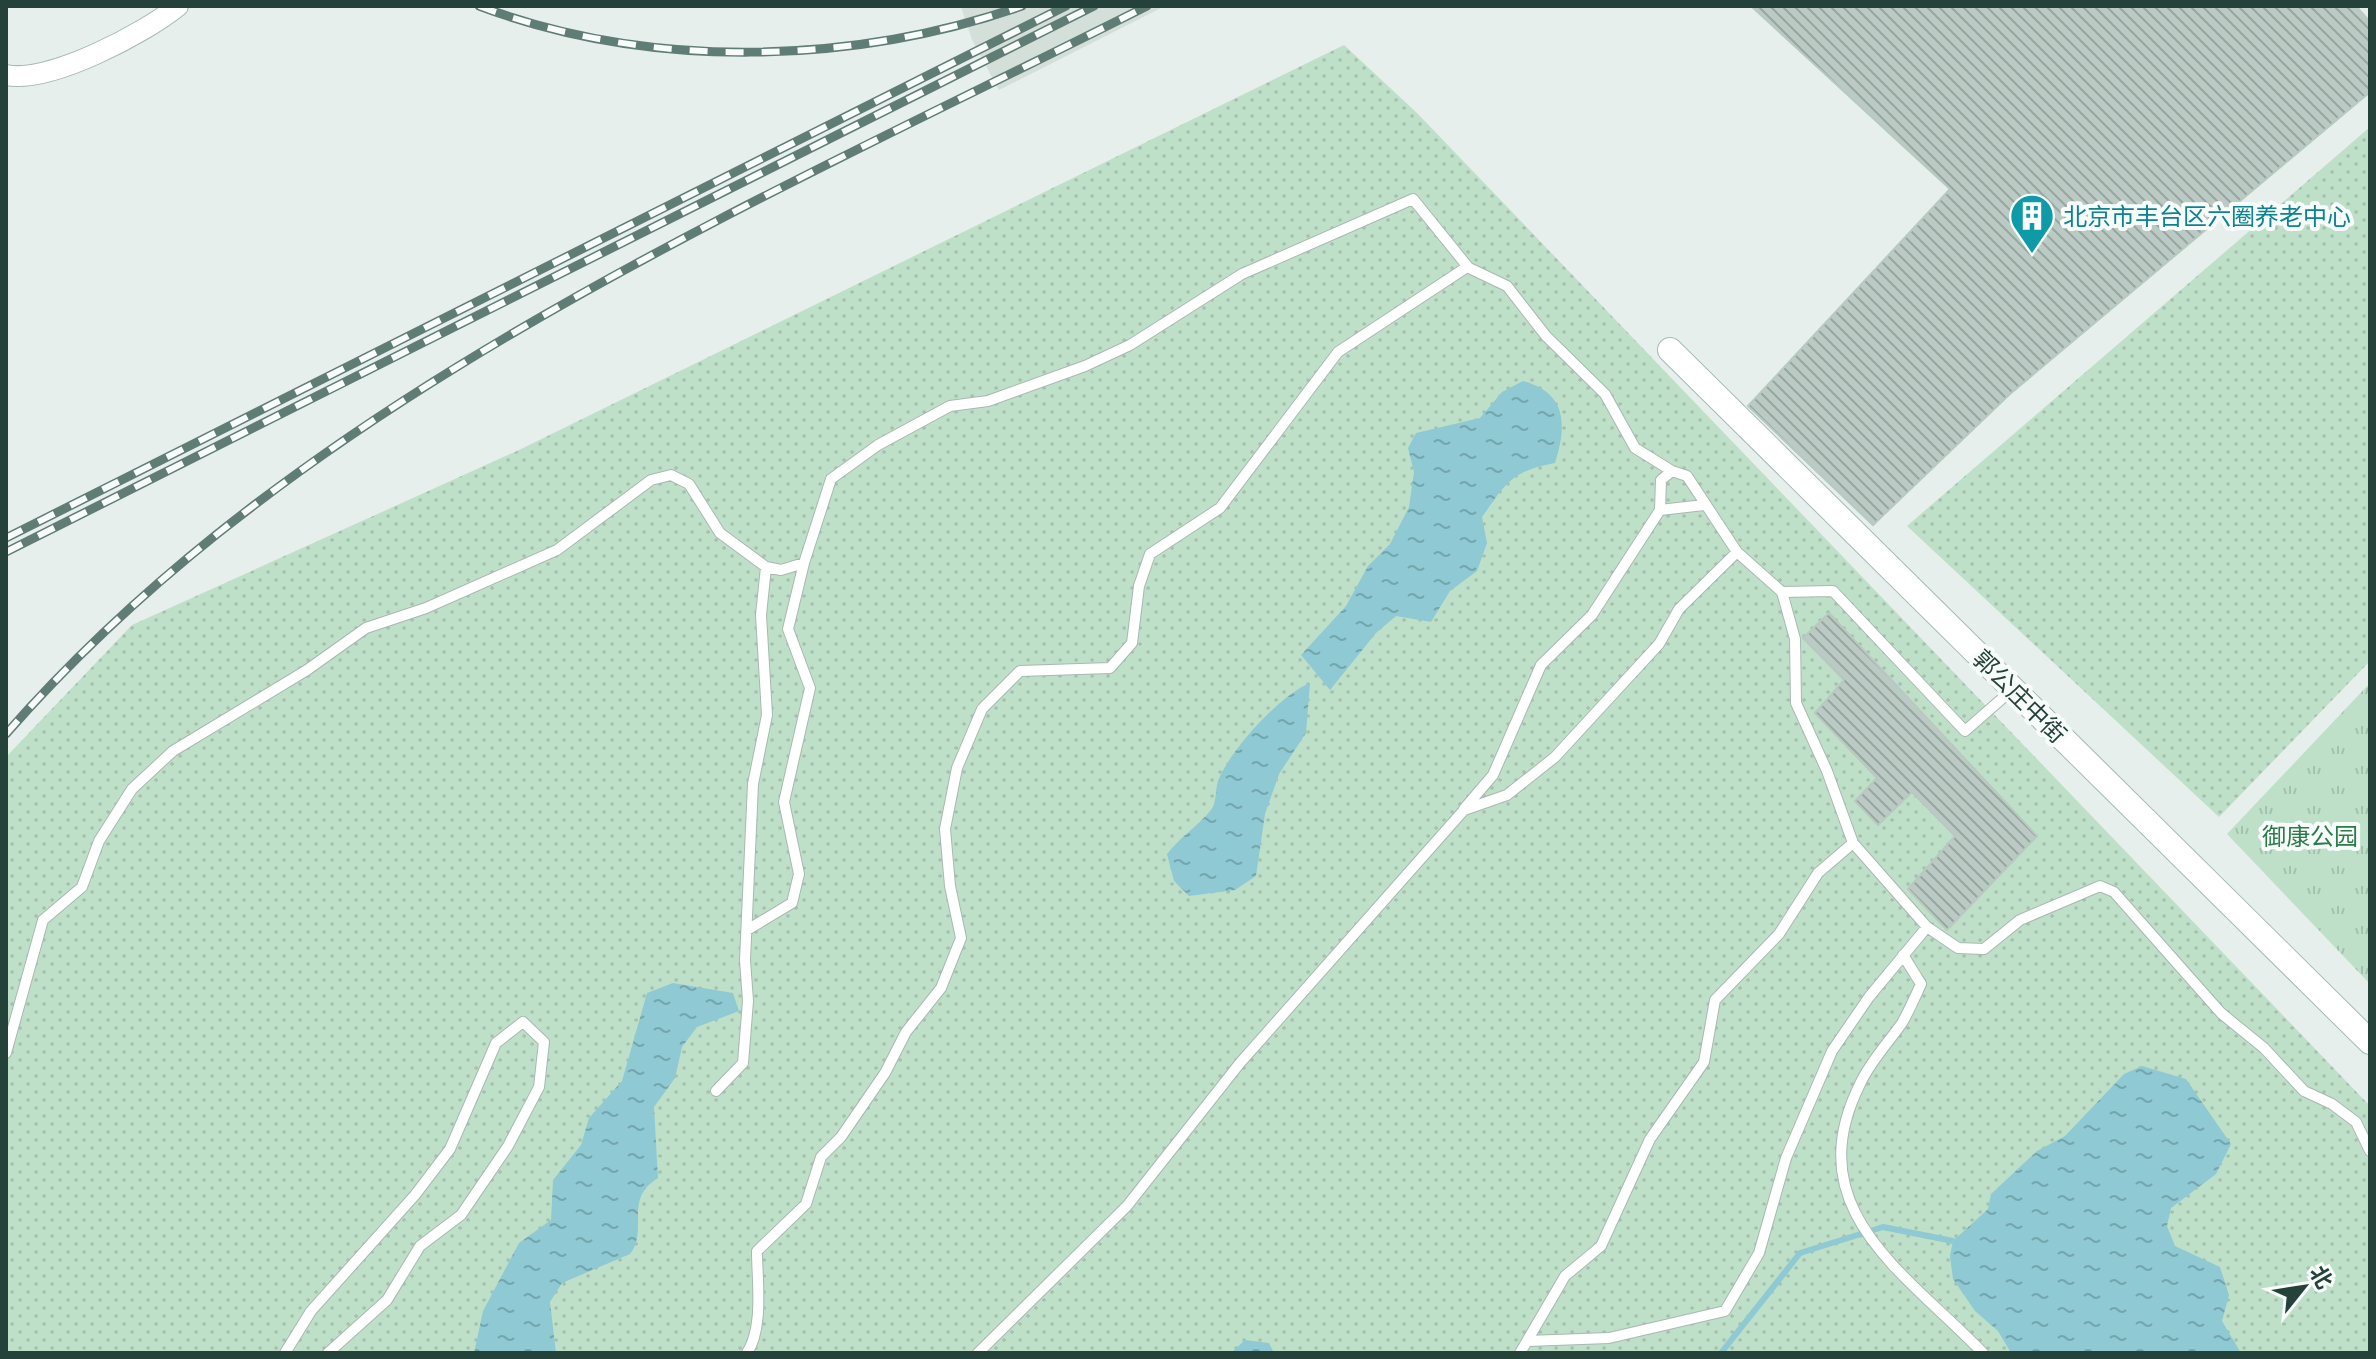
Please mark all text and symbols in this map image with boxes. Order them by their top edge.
building icon: 北京市丰台区六圈养老中心 [2008,192,2056,255]
place label: 北京市丰台区六圈养老中心 [2063,200,2351,232]
street label: 郭公庄中街 [1966,642,2074,750]
park label: 御康公园 [2262,820,2358,852]
north arrow [2264,1247,2344,1327]
text: 北 [2303,1260,2340,1294]

